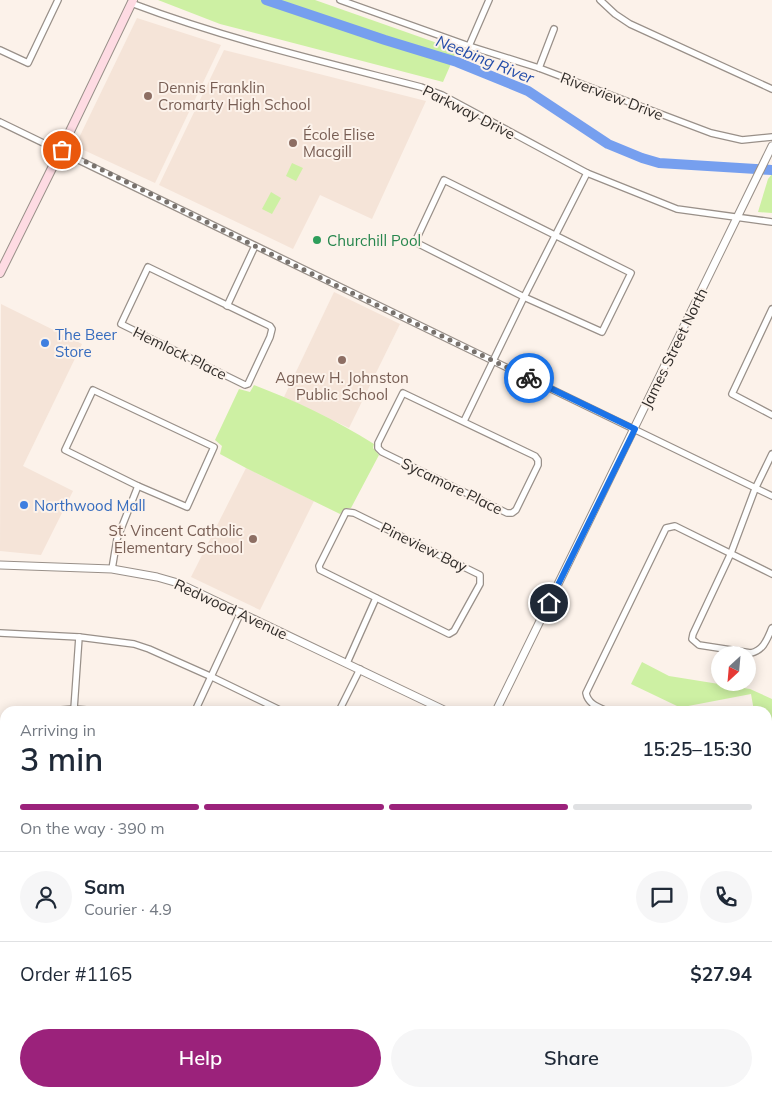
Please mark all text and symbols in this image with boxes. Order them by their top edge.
water label: Neebing River [433,30,538,88]
street label: Riverview Drive [558,68,666,124]
place label: Dennis Franklin Cromarty High School [158,78,310,114]
street label: Parkway Drive [420,81,518,143]
marker: Dennis Franklin Cromarty High School [142,90,154,102]
place label: École Elise Macgill [303,125,375,161]
pin [41,129,83,171]
icon: bag [48,136,76,164]
marker: École Elise Macgill [287,137,299,149]
place label: Churchill Pool [327,231,421,250]
marker: Churchill Pool [311,234,323,246]
street label: James Street North [637,285,711,411]
street label: Hemlock Place [130,322,230,384]
place label: The Beer Store [55,325,117,361]
marker: The Beer Store [39,337,51,349]
courier [504,353,554,403]
marker: Agnew H. Johnston Public School [336,354,348,366]
icon: bike [515,364,543,392]
place label: Agnew H. Johnston Public School [275,368,409,404]
street label: Sycamore Place [398,453,506,519]
place label: Northwood Mall [34,496,146,515]
marker: Northwood Mall [18,499,30,511]
street label: Pineview Bay [378,518,470,576]
place label: St. Vincent Catholic Elementary School [108,521,243,557]
marker: St. Vincent Catholic Elementary School [247,533,259,545]
street label: Redwood Avenue [171,574,291,644]
pin [528,582,570,624]
icon: home [535,589,563,617]
north arrow [711,646,756,691]
map controls [711,646,756,691]
text: Arriving in [20,720,96,740]
text: 15:25–15:30 [642,737,752,761]
text: 3 min [20,739,103,779]
text: On the way · 390 m [20,818,165,838]
button: person [20,871,72,923]
button: chat [636,871,688,923]
button: phone [700,871,752,923]
text: Sam [84,875,125,899]
text: Courier · 4.9 [84,899,172,919]
text: Order #1165 [20,962,132,986]
text: $27.94 [690,962,752,986]
button: Help [20,1029,381,1087]
button: Share [391,1029,752,1087]

